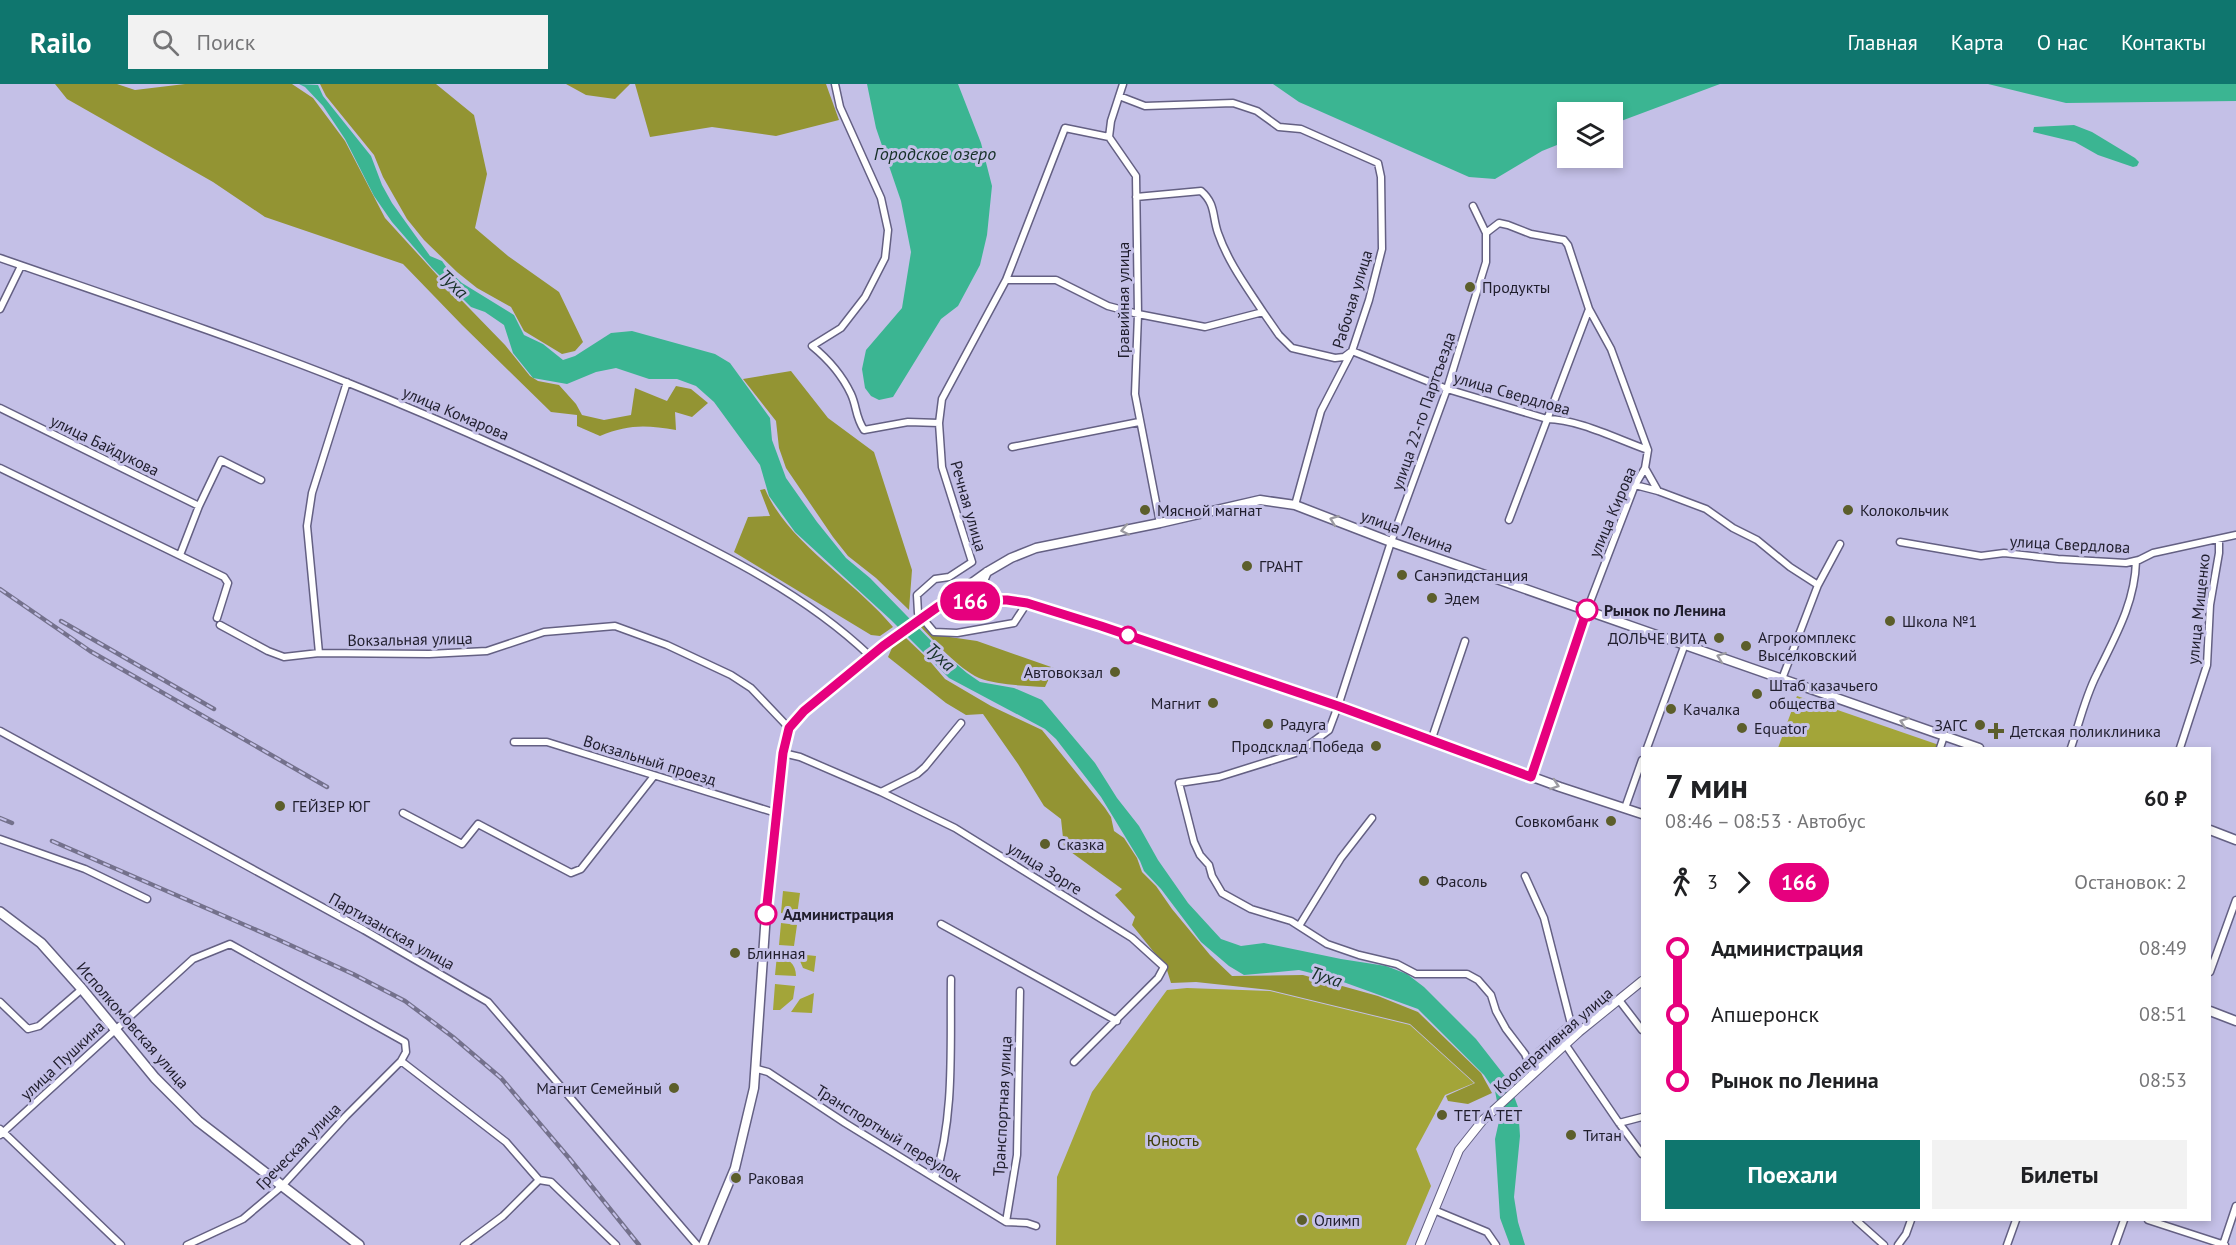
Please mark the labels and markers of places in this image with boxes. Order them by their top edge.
place label: Продукты [1482,277,1550,297]
marker: Продукты [1463,280,1477,294]
place label: Мясной магнат [1157,500,1262,520]
place label: Колокольчик [1860,500,1949,520]
marker: Мясной магнат [1138,503,1152,517]
marker: Колокольчик [1841,503,1855,517]
place label: ГРАНТ [1259,556,1303,576]
marker: ГРАНТ [1240,559,1254,573]
place label: Санэпидстанция [1414,565,1528,585]
marker: Санэпидстанция [1395,568,1409,582]
place label: Эдем [1444,588,1480,608]
marker: Эдем [1425,591,1439,605]
marker: Рынок по Ленина [1576,599,1598,621]
place label: Рынок по Ленина [1604,600,1726,620]
place label: Школа №1 [1902,611,1977,631]
marker: Школа №1 [1883,614,1897,628]
unlabelled marker [1119,626,1137,644]
place label: Агрокомплекс Выселковский [1758,627,1857,665]
place label: ДОЛЬЧЕ ВИТА [1608,628,1708,648]
marker: ДОЛЬЧЕ ВИТА [1712,631,1726,645]
marker: Агрокомплекс Выселковский [1739,639,1753,653]
place label: Автовокзал [1024,662,1103,682]
marker: Автовокзал [1108,665,1122,679]
place label: Штаб казачьего общества [1769,675,1878,713]
marker: Штаб казачьего общества [1750,687,1764,701]
place label: Магнит [1151,693,1202,713]
marker: Магнит [1206,696,1220,710]
place label: Качалка [1683,699,1740,719]
marker: Качалка [1664,702,1678,716]
place label: Радуга [1280,714,1326,734]
place label: ЗАГС [1934,715,1968,735]
marker: Радуга [1261,717,1275,731]
place label: Equator [1754,718,1808,738]
marker: ЗАГС [1973,718,1987,732]
marker: Equator [1735,721,1749,735]
place label: Детская поликлиника [2010,721,2161,741]
marker: Детская поликлиника [1987,722,2005,740]
place label: Продсклад Победа [1231,736,1364,756]
marker: Продсклад Победа [1369,739,1383,753]
place label: ГЕЙЗЕР ЮГ [292,796,371,816]
marker: ГЕЙЗЕР ЮГ [273,799,287,813]
place label: Совкомбанк [1515,811,1599,831]
marker: Совкомбанк [1604,814,1618,828]
place label: Сказка [1057,834,1104,854]
marker: Сказка [1038,837,1052,851]
place label: Фасоль [1436,871,1487,891]
marker: Фасоль [1417,874,1431,888]
marker: Администрация [755,903,777,925]
place label: Администрация [783,904,894,924]
place label: Блинная [747,943,805,963]
marker: Блинная [728,946,742,960]
place label: Магнит Семейный [536,1078,662,1098]
marker: Магнит Семейный [667,1081,681,1095]
place label: ТЕТ А ТЕТ [1454,1105,1522,1125]
marker: ТЕТ А ТЕТ [1435,1108,1449,1122]
place label: Титан [1583,1125,1622,1145]
marker: Титан [1564,1128,1578,1142]
place label: Раковая [748,1168,804,1188]
marker: Раковая [729,1171,743,1185]
place label: Олимп [1314,1210,1360,1230]
marker: Олимп [1295,1213,1309,1227]

